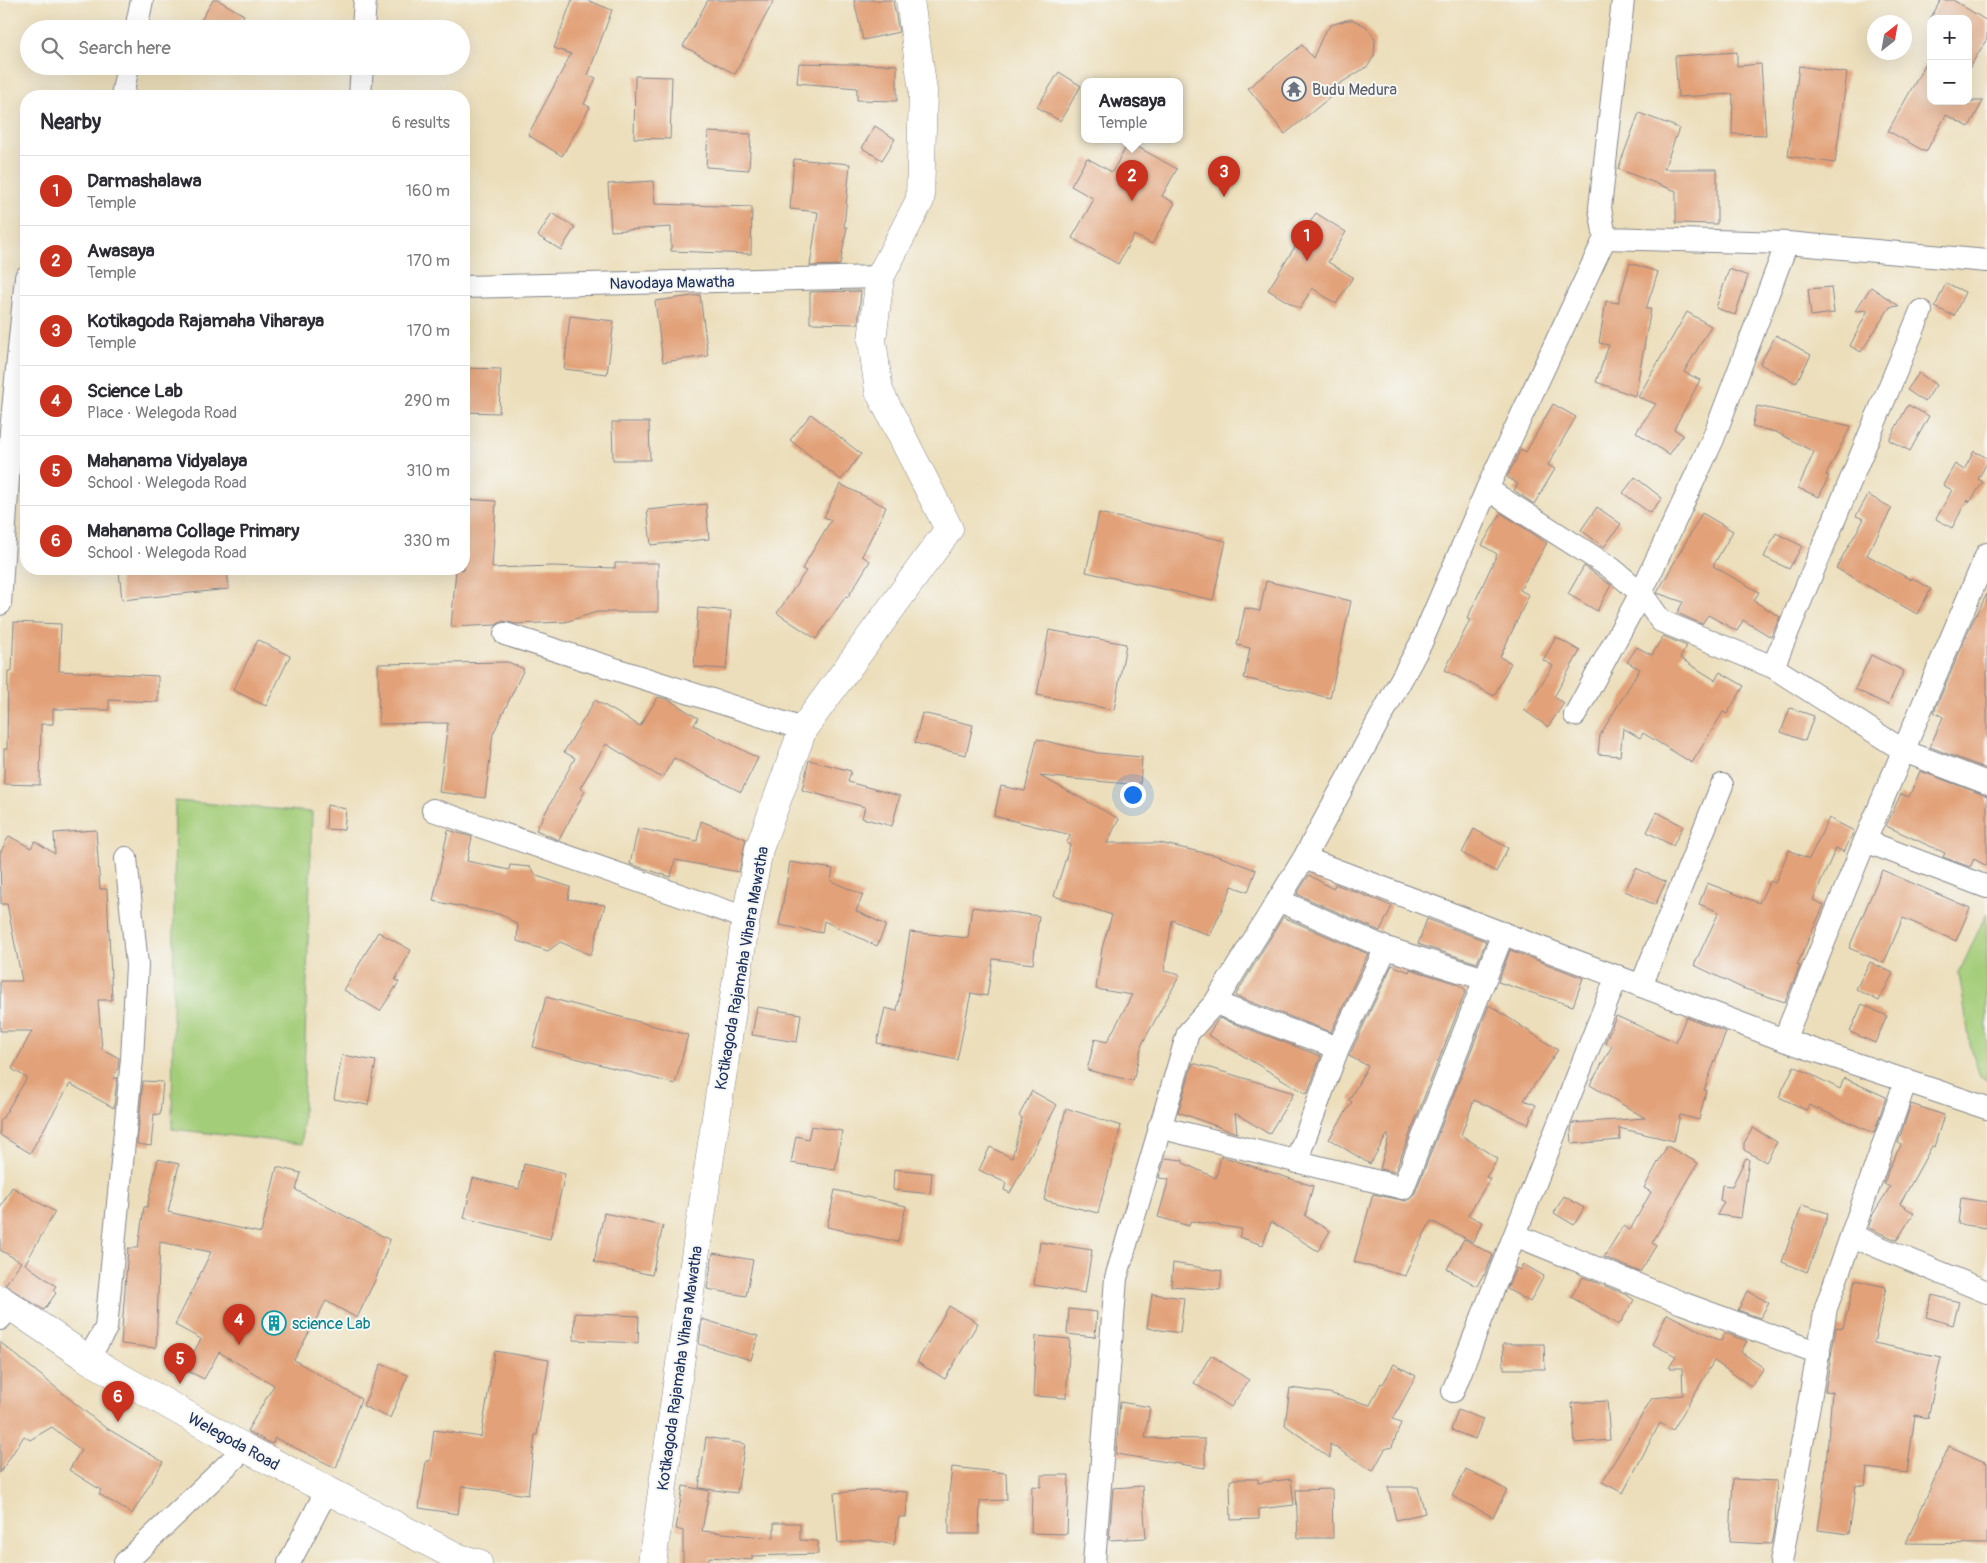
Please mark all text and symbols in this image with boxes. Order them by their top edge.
north arrow [1867,15,1912,60]
map controls [1927,15,1972,105]
button: + [1927,15,1972,60]
search box [20,20,470,75]
icon: search [38,34,66,62]
text: Search here [78,36,171,60]
button: − [1927,60,1972,105]
temple icon: Budu Medura [1281,76,1307,102]
popup [1081,78,1183,143]
place label: Budu Medura [1312,80,1397,100]
text: Awasaya [1098,89,1166,113]
text: Nearby [40,109,101,136]
text: 6 results [392,113,450,133]
text: Temple [1098,113,1147,133]
pin: 3 [1208,156,1240,197]
pin: 2 [1116,160,1148,201]
text: Darmashalawa [87,169,202,193]
text: 1 [53,181,59,201]
text: 160 m [406,181,450,201]
text: Temple [87,193,136,213]
pin: 1 [1291,220,1323,261]
text: Awasaya [87,239,155,263]
text: 2 [52,251,60,271]
text: 170 m [407,251,450,271]
text: Temple [87,263,136,283]
street label: Navodaya Mawatha [609,272,735,294]
text: Kotikagoda Rajamaha Viharaya [87,309,324,333]
text: 3 [52,321,60,341]
text: 170 m [407,321,450,341]
text: Temple [87,333,136,353]
text: Science Lab [87,379,183,403]
text: 4 [51,391,61,411]
text: 290 m [404,391,450,411]
text: Place · Welegoda Road [87,403,237,423]
text: Mahanama Vidyalaya [87,449,247,473]
text: 5 [52,461,60,481]
text: 310 m [406,461,450,481]
text: School · Welegoda Road [87,473,247,493]
text: Mahanama Collage Primary [87,519,299,543]
text: 6 [51,531,61,551]
text: 330 m [404,531,450,551]
text: School · Welegoda Road [87,543,247,563]
your location [1120,782,1146,808]
street label: Kotikagoda Rajamaha Vihara Mawatha [711,845,773,1092]
street label: Kotikagoda Rajamaha Vihara Mawatha [653,1244,707,1492]
pin: 4 [223,1304,255,1345]
building icon: science Lab [261,1310,287,1336]
place label: science Lab [292,1314,371,1334]
pin: 5 [164,1343,196,1384]
pin: 6 [102,1381,134,1422]
street label: Welegoda Road [184,1408,283,1475]

